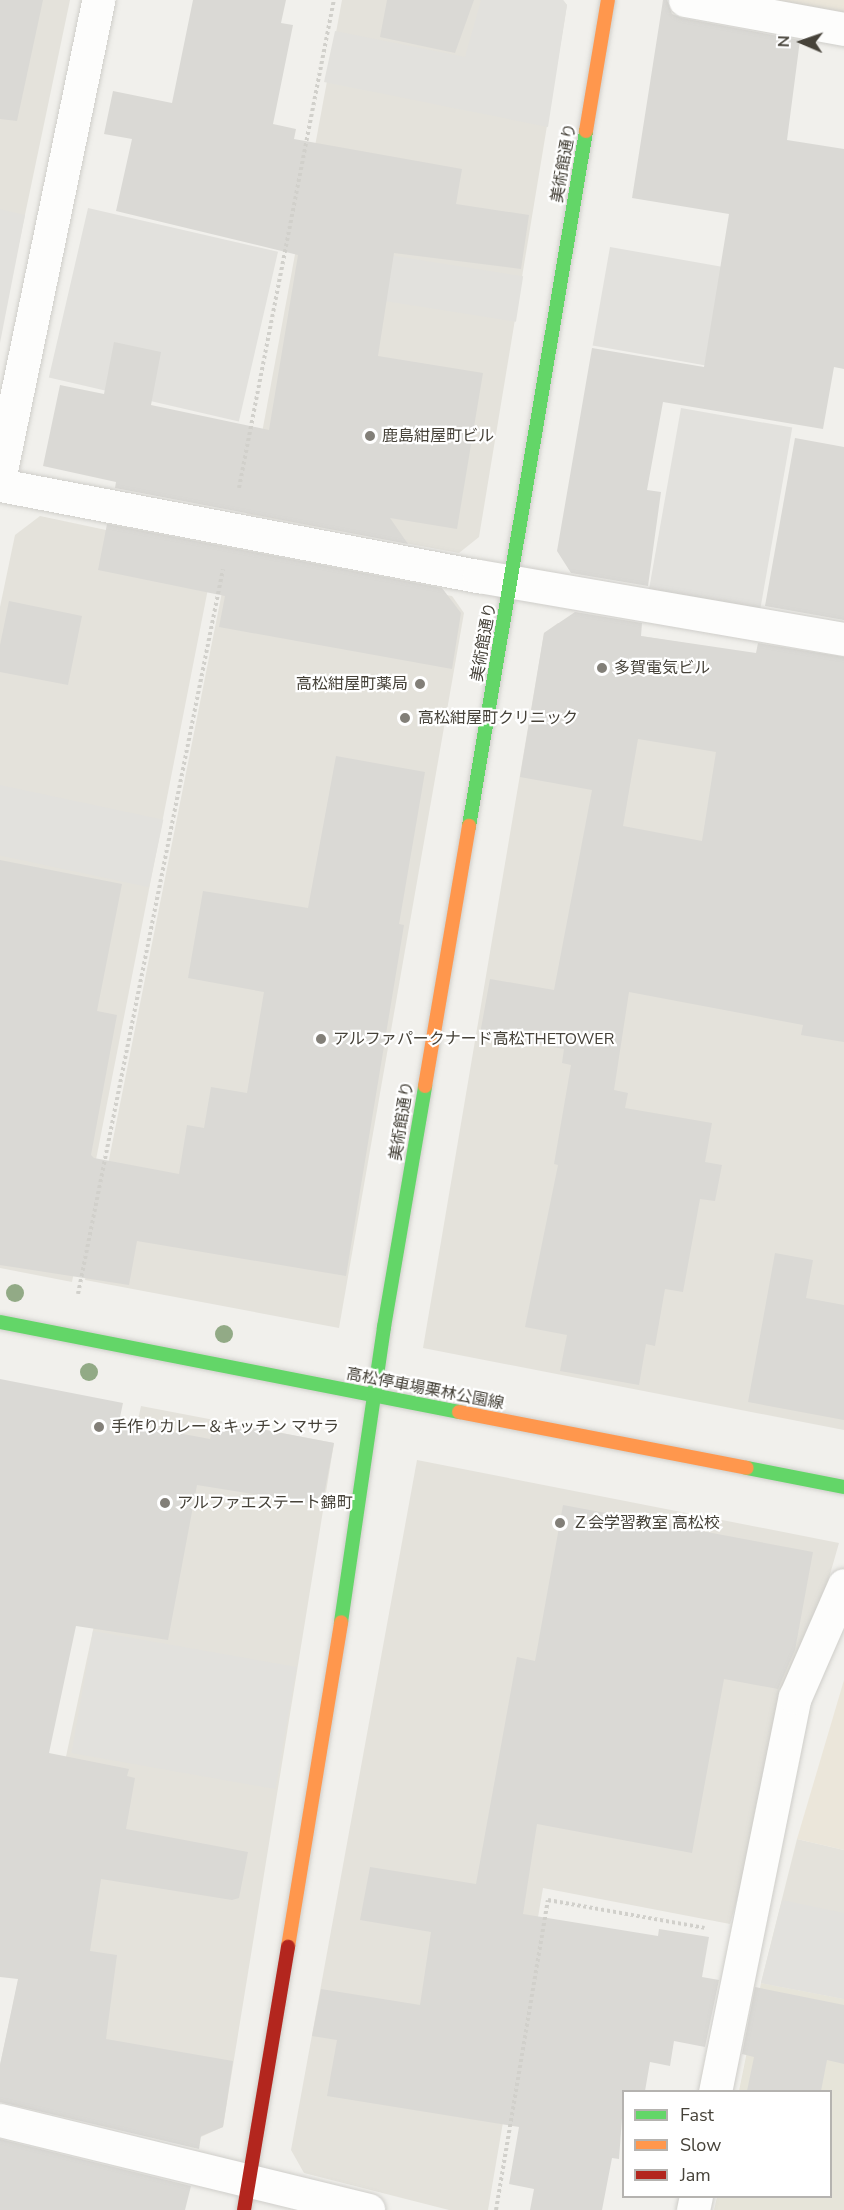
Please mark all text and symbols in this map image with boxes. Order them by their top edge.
north arrow [772,12,832,72]
text: N [773,35,795,48]
street label: 美術館通り [548,122,580,204]
place label: 鹿島紺屋町ビル [382,426,494,446]
marker: 鹿島紺屋町ビル [363,429,377,443]
street label: 美術館通り [468,601,500,683]
place label: 多賀電気ビル [614,658,710,678]
marker: 多賀電気ビル [595,661,609,675]
place label: 高松紺屋町薬局 [296,674,408,694]
marker: 高松紺屋町薬局 [413,677,427,691]
place label: 高松紺屋町クリニック [418,708,578,728]
marker: 高松紺屋町クリニック [396,709,414,727]
place label: アルファパークナード高松THETOWER [333,1029,615,1049]
marker: アルファパークナード高松THETOWER [314,1032,328,1046]
street label: 美術館通り [386,1080,418,1162]
street label: 高松停車場栗林公園線 [345,1364,505,1414]
place label: 手作りカレー＆キッチン マサラ [111,1417,339,1437]
marker: 手作りカレー＆キッチン マサラ [92,1420,106,1434]
place label: アルファエステート錦町 [177,1493,353,1513]
marker: アルファエステート錦町 [158,1496,172,1510]
place label: Ｚ会学習教室 高松校 [572,1513,720,1533]
marker: Ｚ会学習教室 高松校 [553,1516,567,1530]
legend [622,2090,832,2198]
text: Fast [680,2103,714,2127]
text: Slow [680,2133,721,2157]
text: Jam [680,2163,711,2187]

